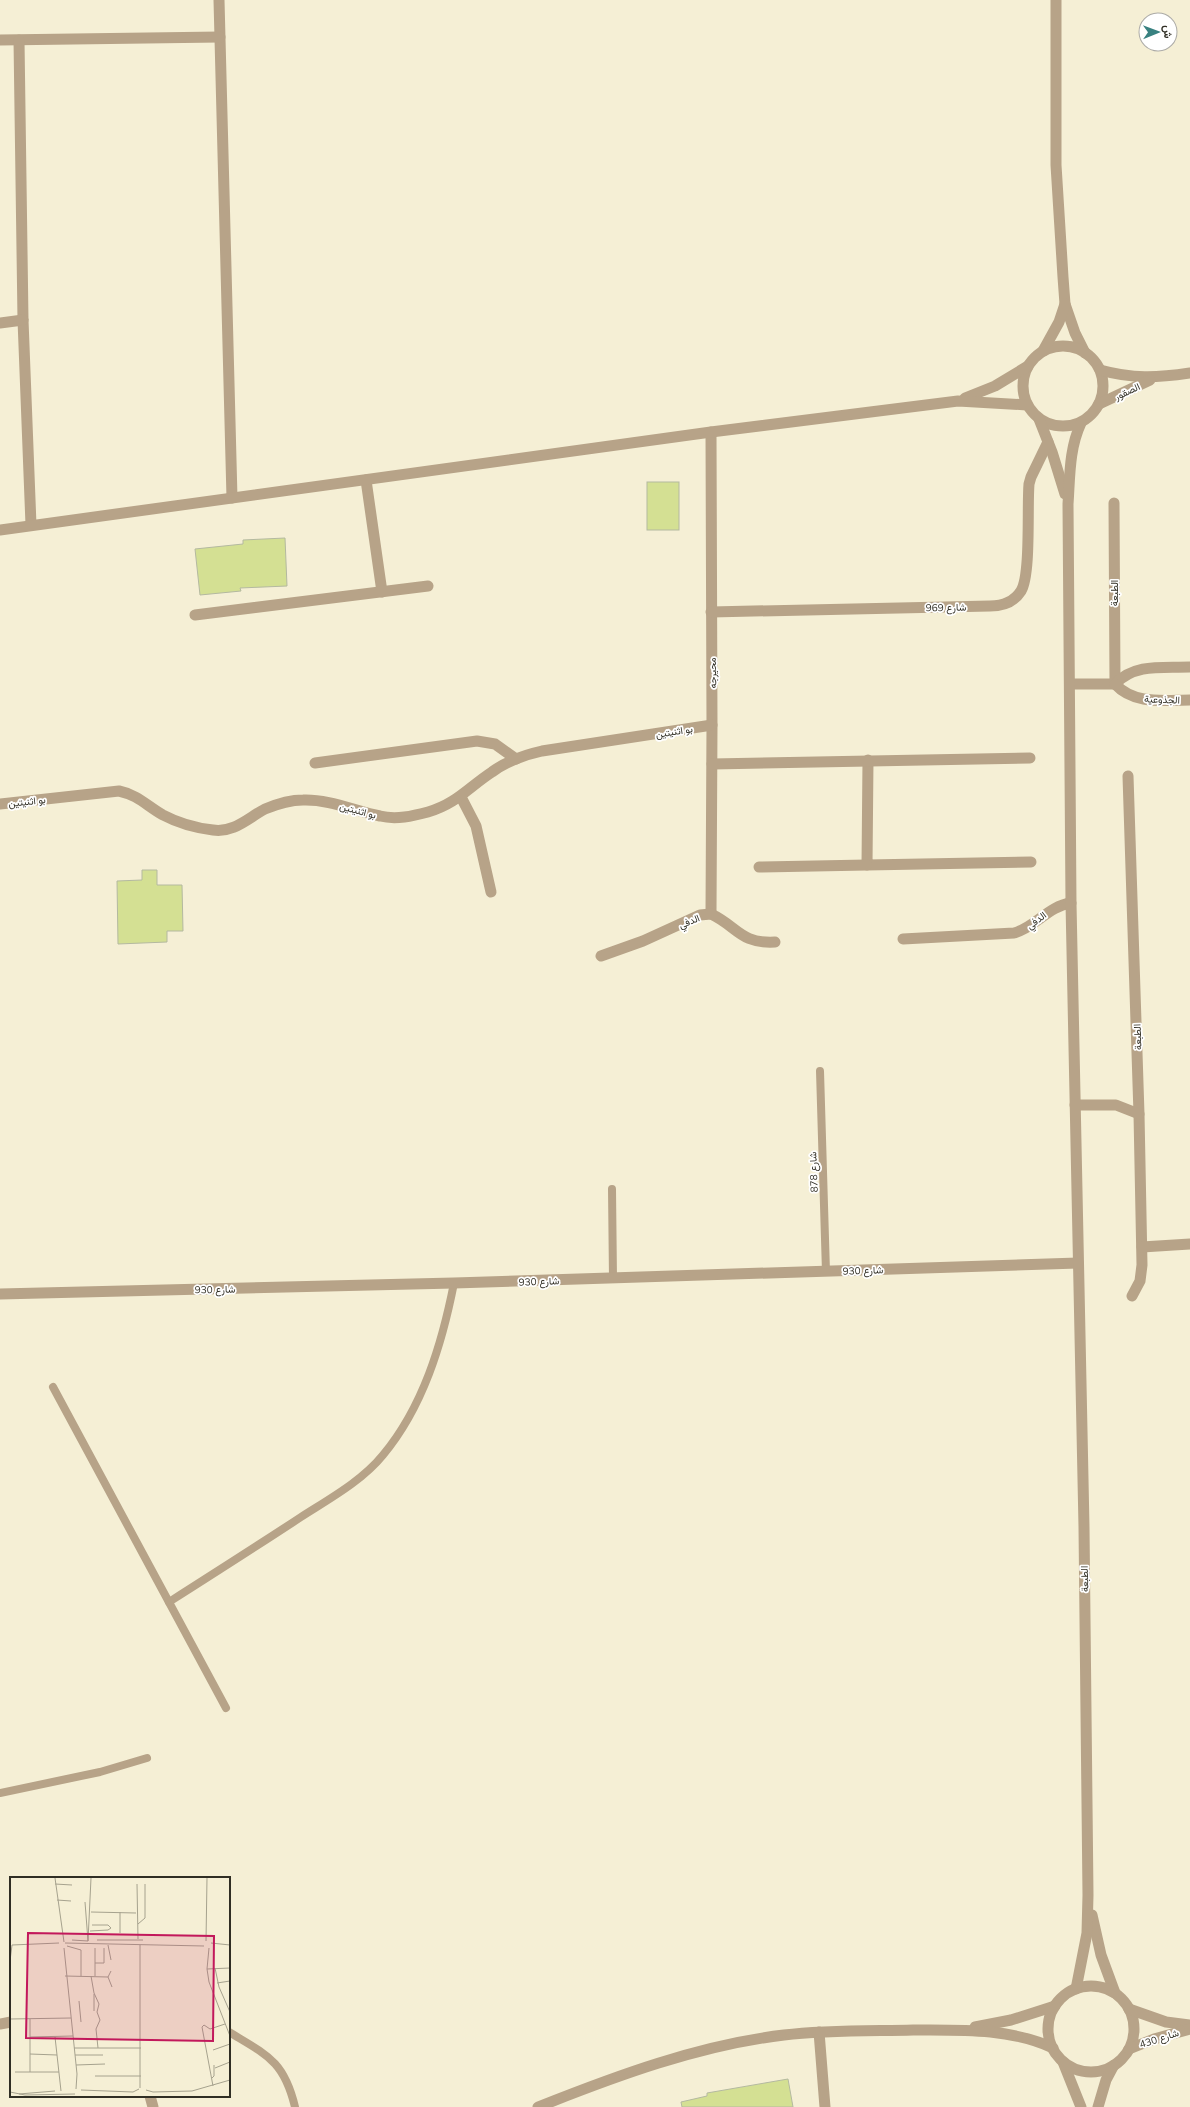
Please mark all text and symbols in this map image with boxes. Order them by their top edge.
north arrow [1138,12,1178,52]
text: ش [1161,25,1175,39]
street label: الصقور [1111,380,1142,403]
street label: الطبعة [1108,580,1121,606]
street label: شارع 969 [926,601,967,614]
street label: محيرجه [706,657,719,689]
street label: الجذوعية [1144,692,1180,707]
street label: بو اثنيتين [655,722,694,741]
street label: بو اثنيتين [8,793,46,810]
street label: بو اثنيتين [338,799,378,822]
street label: الدفي [1024,909,1050,934]
street label: الدفي [677,911,702,933]
street label: الطبعة [1131,1024,1144,1050]
street label: شارع 878 [806,1151,821,1193]
street label: شارع 930 [842,1263,884,1278]
street label: شارع 930 [518,1274,560,1289]
street label: شارع 930 [195,1283,236,1296]
street label: الطبعة [1078,1566,1091,1592]
inset map [10,1877,230,2097]
street label: شارع 430 [1138,2026,1181,2051]

